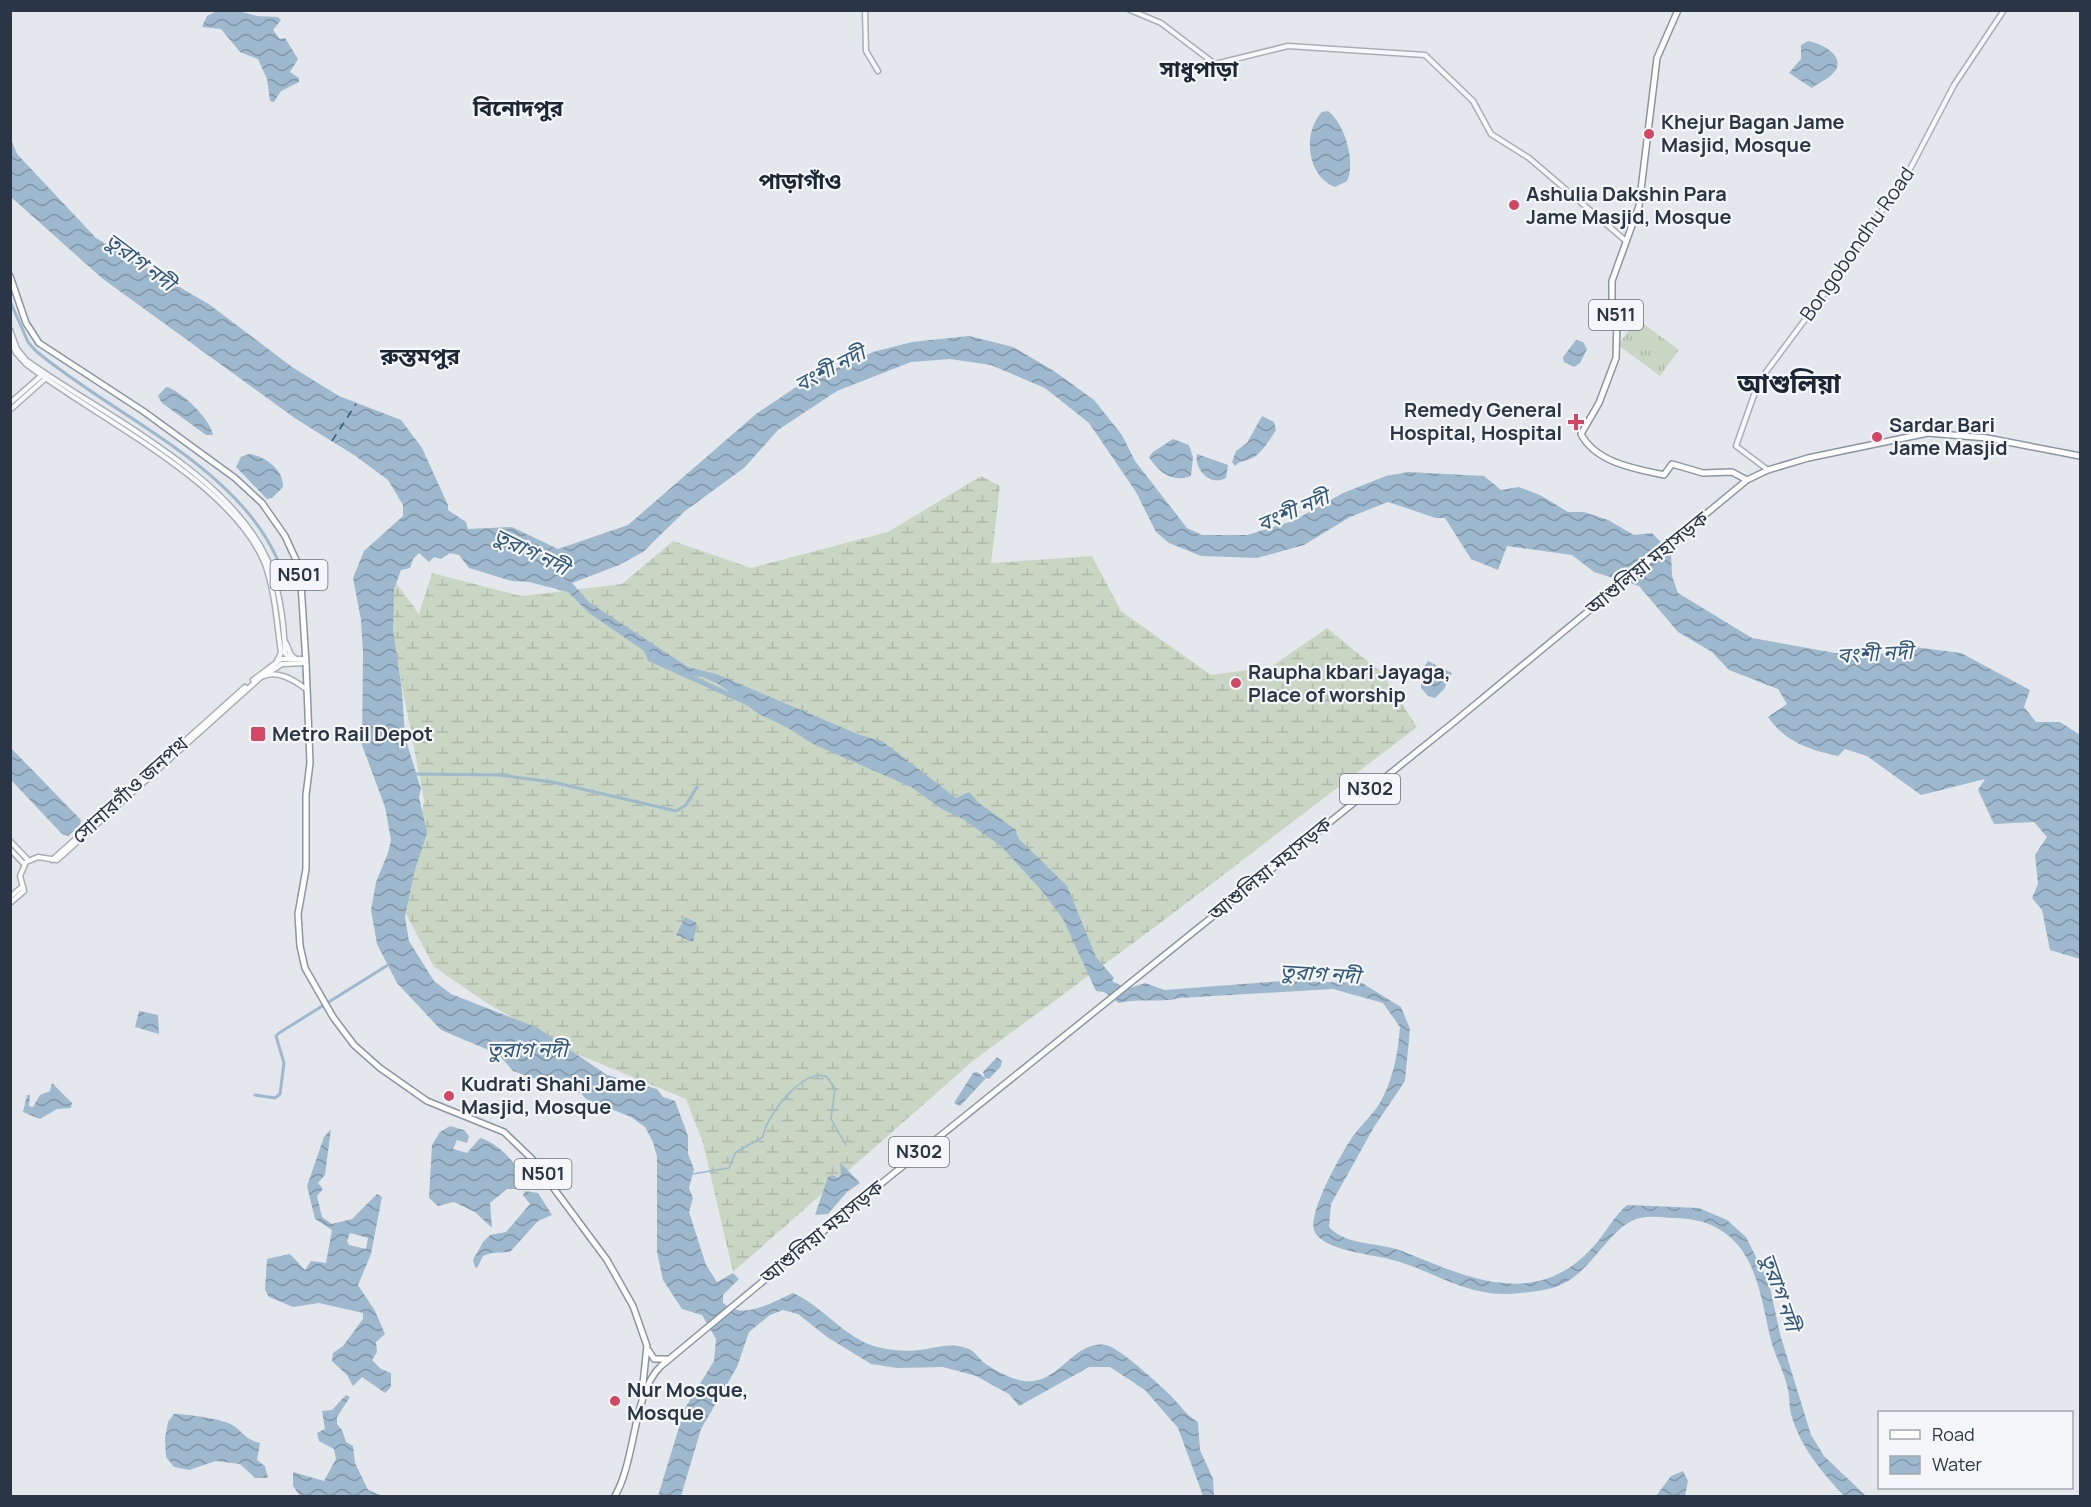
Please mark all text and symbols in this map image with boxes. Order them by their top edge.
district label: সাধুপাড়া [1159,54,1239,84]
district label: বিনোদপুর [472,93,564,123]
place label: Khejur Bagan Jame Masjid, Mosque [1661,108,1845,158]
marker: Khejur Bagan Jame Masjid, Mosque [1642,127,1656,141]
street label: Bongobondhu Road [1793,161,1920,326]
district label: পাড়াগাঁও [759,166,842,196]
place label: Ashulia Dakshin Para Jame Masjid, Mosque [1526,180,1732,230]
marker: Ashulia Dakshin Para Jame Masjid, Mosque [1507,198,1521,212]
water label: তুরাগ নদী [100,226,185,299]
road number: N511 [1589,300,1643,330]
water label: বংশী নদী [789,336,874,398]
district label: রুস্তমপুর [379,341,461,371]
district label: আশুলিয়া [1736,365,1841,401]
place label: Remedy General Hospital, Hospital [1390,396,1562,446]
place label: Sardar Bari Jame Masjid [1889,411,2008,461]
marker: Remedy General Hospital, Hospital [1567,413,1585,431]
marker: Sardar Bari Jame Masjid [1870,430,1884,444]
water label: বংশী নদী [1252,481,1337,538]
street label: আশুলিয়া মহাসড়ক [1579,504,1715,621]
water label: তুরাগ নদী [489,521,578,583]
road number: N501 [270,560,328,590]
water label: বংশী নদী [1836,637,1918,669]
place label: Raupha kbari Jayaga, Place of worship [1248,658,1451,708]
marker: Raupha kbari Jayaga, Place of worship [1229,676,1243,690]
place label: Metro Rail Depot [272,720,433,747]
marker: Metro Rail Depot [249,725,267,743]
street label: সোনারগাঁও জনপথ [66,729,194,849]
road number: N302 [1340,774,1400,804]
street label: আশুলিয়া মহাসড়ক [1202,810,1338,927]
water label: তুরাগ নদী [1279,956,1366,990]
water label: তুরাগ নদী [487,1035,572,1063]
place label: Kudrati Shahi Jame Masjid, Mosque [461,1070,646,1120]
marker: Kudrati Shahi Jame Masjid, Mosque [442,1089,456,1103]
road number: N302 [889,1137,949,1167]
road number: N501 [514,1159,572,1189]
street label: আশুলিয়া মহাসড়ক [754,1173,890,1290]
water label: তুরাগ নদী [1755,1249,1809,1338]
place label: Nur Mosque, Mosque [627,1376,748,1426]
marker: Nur Mosque, Mosque [608,1394,622,1408]
legend [1878,1411,2073,1489]
text: Road [1932,1422,1975,1446]
text: Water [1932,1452,1982,1476]

